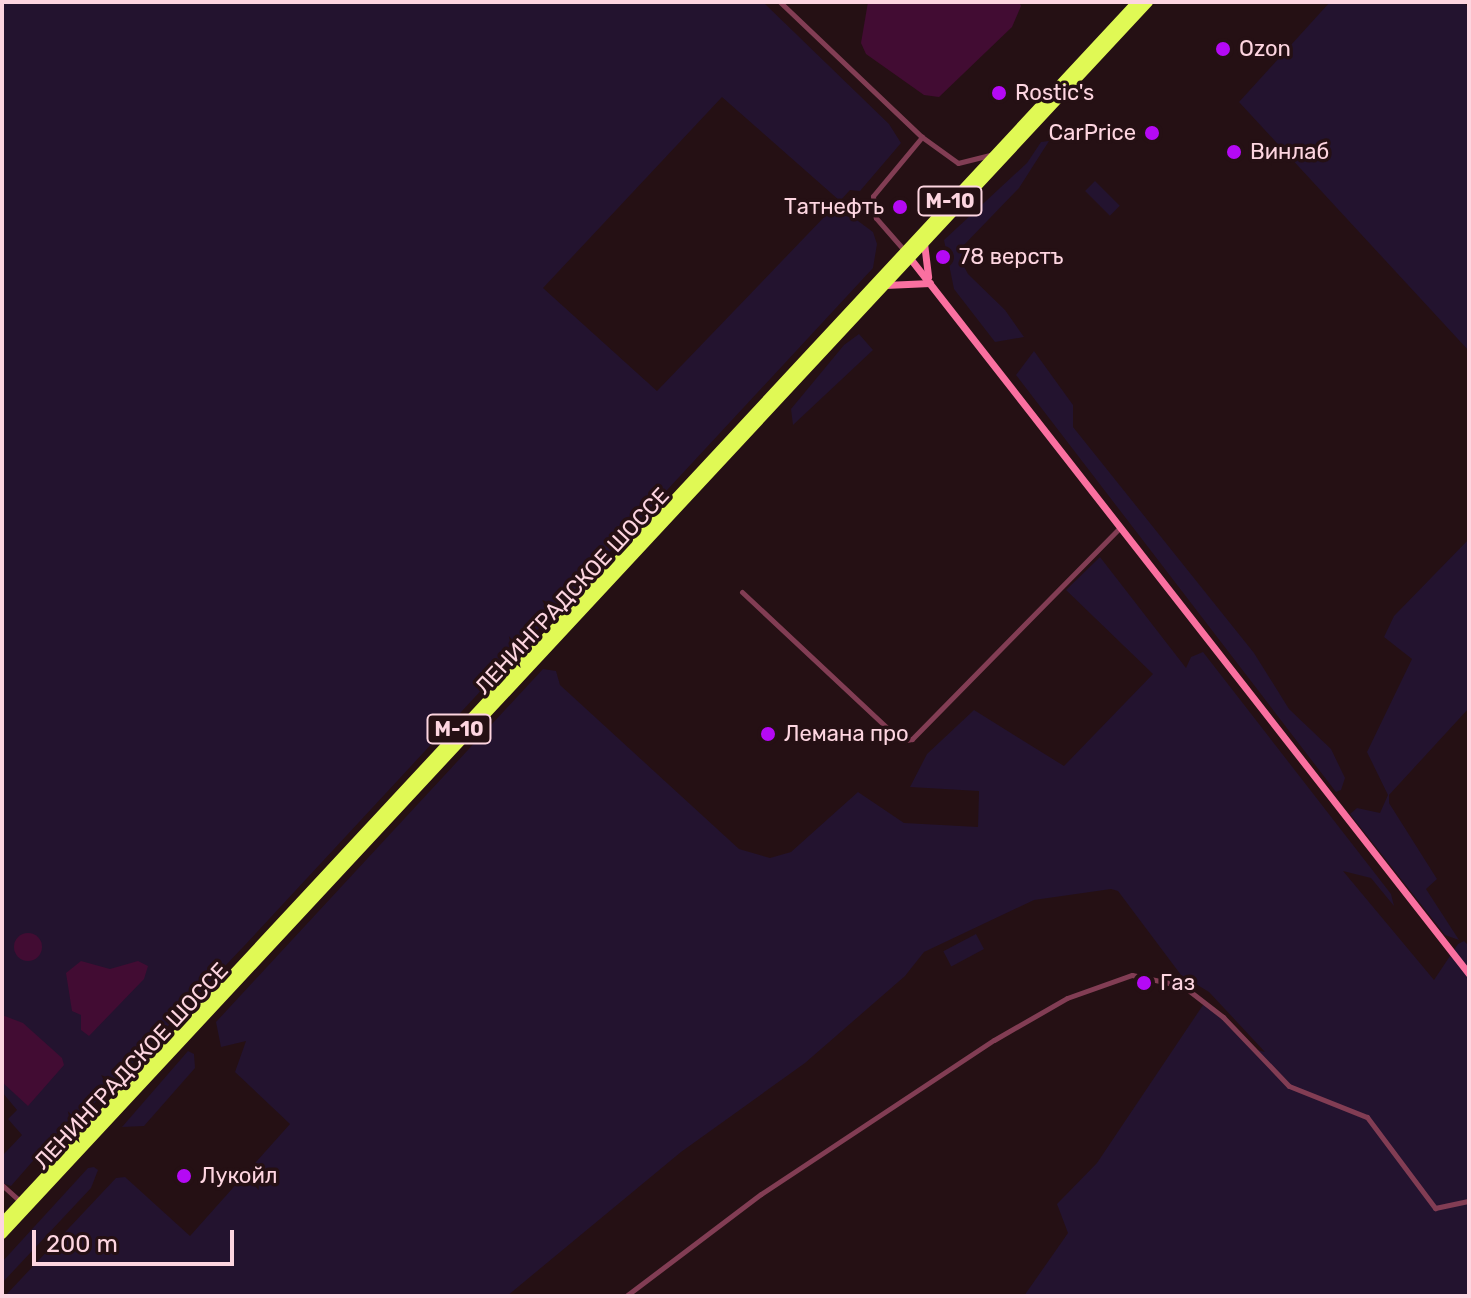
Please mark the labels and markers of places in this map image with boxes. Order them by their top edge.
place label: Ozon [1239,36,1291,62]
marker: Ozon [1214,40,1232,58]
place label: Rostic's [1015,80,1094,106]
marker: Rostic's [990,84,1008,102]
place label: CarPrice [1049,120,1136,146]
marker: CarPrice [1143,124,1161,142]
place label: Винлаб [1250,139,1329,165]
marker: Винлаб [1225,143,1243,161]
place label: Татнефть [784,194,884,220]
marker: Татнефть [891,198,909,216]
place label: 78 верстъ [959,244,1063,270]
marker: 78 верстъ [934,248,952,266]
place label: Лемана про [784,721,909,747]
marker: Лемана про [759,725,777,743]
place label: Газ [1160,970,1195,996]
marker: Газ [1135,974,1153,992]
place label: Лукойл [200,1163,278,1189]
marker: Лукойл [175,1167,193,1185]

